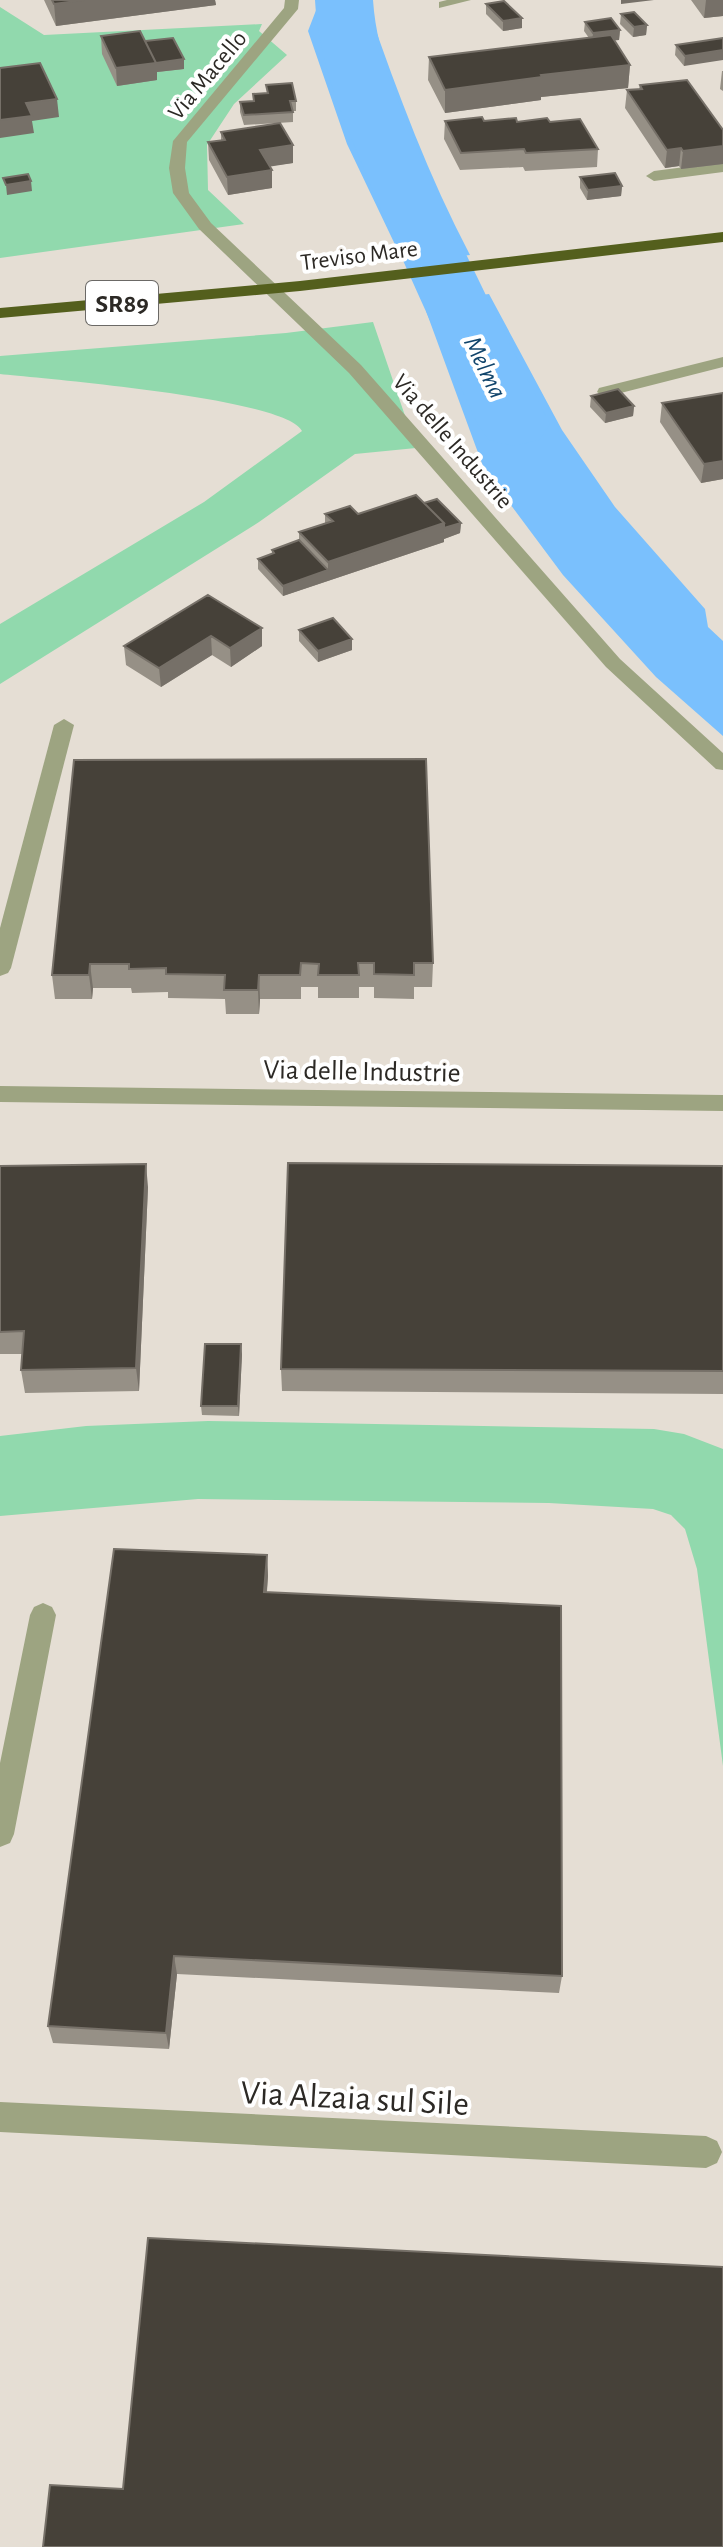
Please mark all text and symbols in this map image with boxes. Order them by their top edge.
street label: Via Macello [164,27,252,125]
street label: Treviso Mare [299,237,419,275]
road number: SR89 [86,281,158,325]
water label: Melma [459,332,511,403]
street label: Via delle Industrie [388,370,517,513]
street label: Via delle Industrie [263,1056,461,1088]
street label: Via Alzaia sul Sile [240,2076,470,2122]

